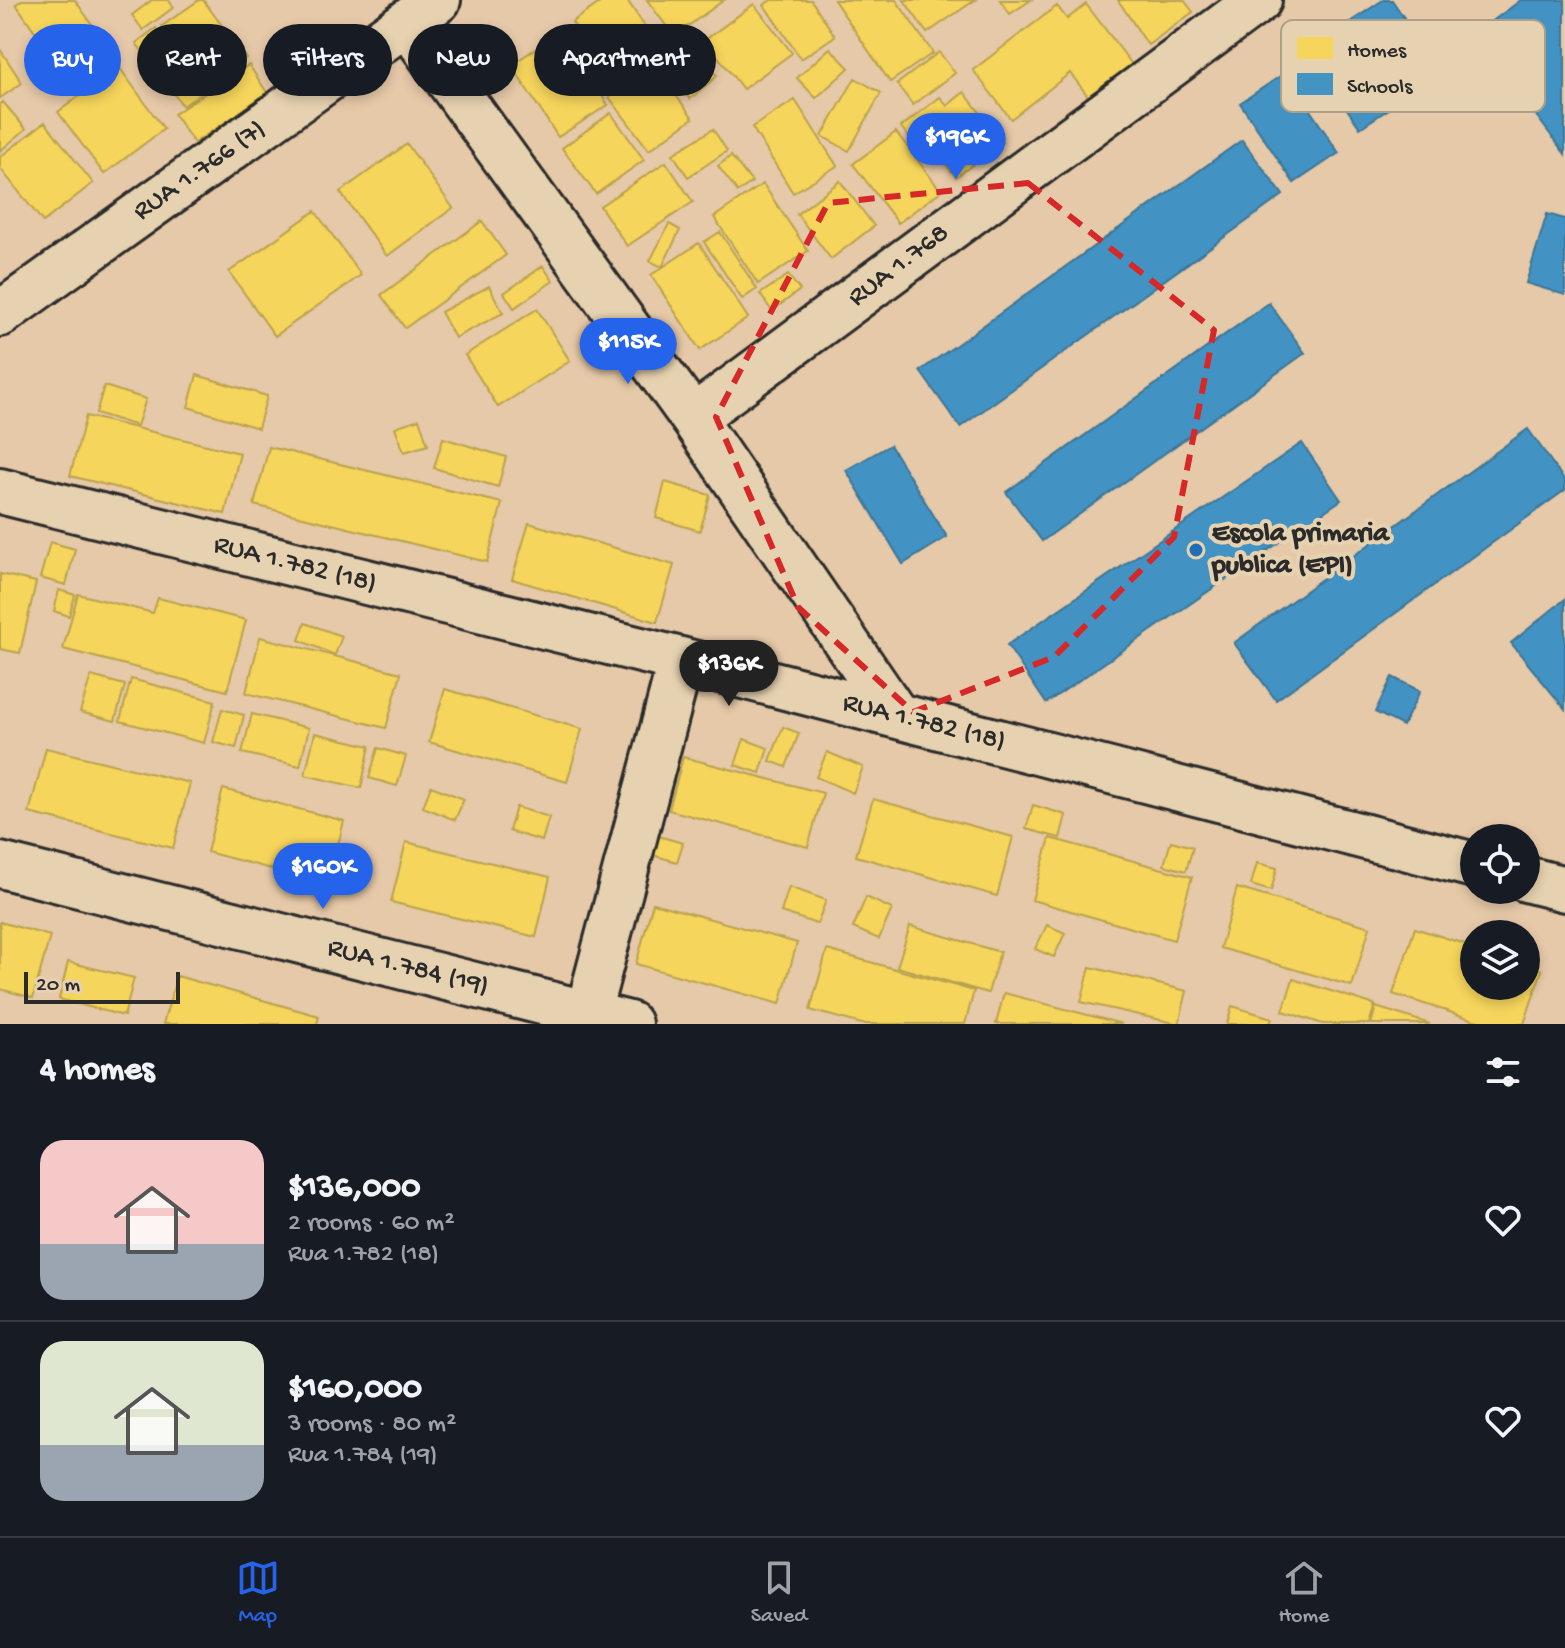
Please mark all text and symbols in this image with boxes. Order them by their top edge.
legend [1281,20,1545,112]
chip: Buy [24,24,121,96]
chip: Rent [137,24,247,96]
chip: Filters [263,24,392,96]
chip: New [408,24,518,96]
chip: Apartment [534,24,716,96]
text: Homes [1347,39,1407,65]
text: Schools [1347,75,1413,101]
street label: RUA 1.766 (7) [127,113,273,229]
pin: $196K [900,113,1012,181]
text: $196K [925,123,987,154]
street label: RUA 1.768 [842,217,956,315]
pin: $115K [572,318,684,386]
text: $115K [598,328,658,359]
place label: Escola primaria publica (EPI) [1211,518,1390,583]
street label: RUA 1.782 (18) [210,529,380,601]
marker: Escola primaria publica (EPI) [1187,541,1205,559]
pin: $136K [673,640,785,708]
text: $136K [697,650,761,681]
street label: RUA 1.782 (18) [839,687,1009,759]
map controls [1460,824,1540,1000]
button: locate [1460,824,1540,904]
pin: $160K [267,843,379,911]
text: $160K [291,853,355,884]
button: layers [1460,920,1540,1000]
street label: RUA 1.784 (19) [324,932,492,1004]
scale bar [24,968,180,1004]
text: 20 m [36,973,80,999]
icon: filters [1481,1050,1525,1094]
text: 4 homes [40,1052,154,1092]
text: $136,000 [288,1169,420,1209]
icon: home [104,1172,200,1268]
icon: heart [1481,1198,1525,1242]
text: 2 rooms · 60 m² [288,1209,454,1240]
text: Rua 1.782 (18) [288,1240,439,1271]
text: $160,000 [288,1370,422,1410]
icon: home [104,1373,200,1469]
icon: heart [1481,1399,1525,1443]
text: 3 rooms · 80 m² [288,1410,456,1441]
text: Rua 1.784 (19) [288,1441,438,1472]
tab: Map [236,1556,280,1630]
tab: Saved [751,1556,807,1630]
tab: Home [1278,1556,1329,1630]

